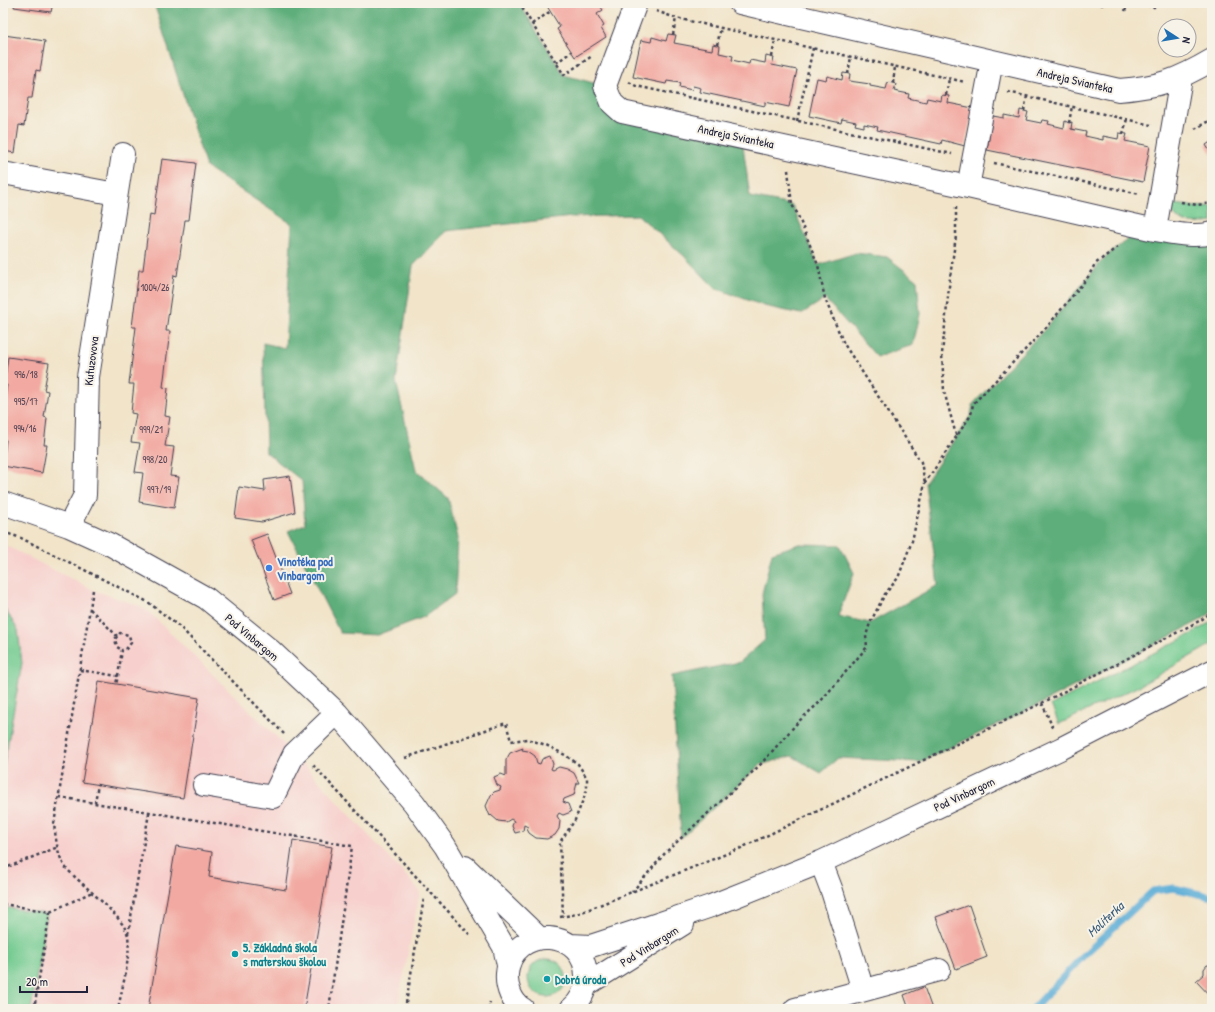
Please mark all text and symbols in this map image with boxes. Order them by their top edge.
north arrow [1157,18,1197,58]
text: N [1179,36,1194,45]
street label: Andreja Svianteka [1035,63,1115,97]
street label: Andreja Svianteka [696,120,776,152]
house number: 1004/26 [140,281,170,294]
street label: Kutuzovova [80,335,102,386]
house number: 996/18 [14,368,38,381]
house number: 995/17 [14,395,38,408]
house number: 994/16 [14,422,36,435]
house number: 999/21 [139,423,163,436]
house number: 998/20 [142,453,168,466]
house number: 997/19 [147,483,171,496]
place label: Vinotéka pod Vinbargom [277,553,333,585]
marker: Vinotéka pod Vinbargom [264,563,274,573]
street label: Pod Vinbargom [221,609,283,665]
street label: Pod Vinbargom [931,772,997,816]
water label: Moliterka [1083,896,1129,941]
street label: Pod Vinbargom [617,921,681,971]
place label: 5. Základná škola s materskou školou [243,939,326,970]
marker: 5. Základná škola s materskou školou [230,949,240,959]
scale bar [20,968,87,994]
place label: Dobrá úroda [555,971,607,988]
text: 20 m [26,973,48,990]
marker: Dobrá úroda [542,974,552,984]

